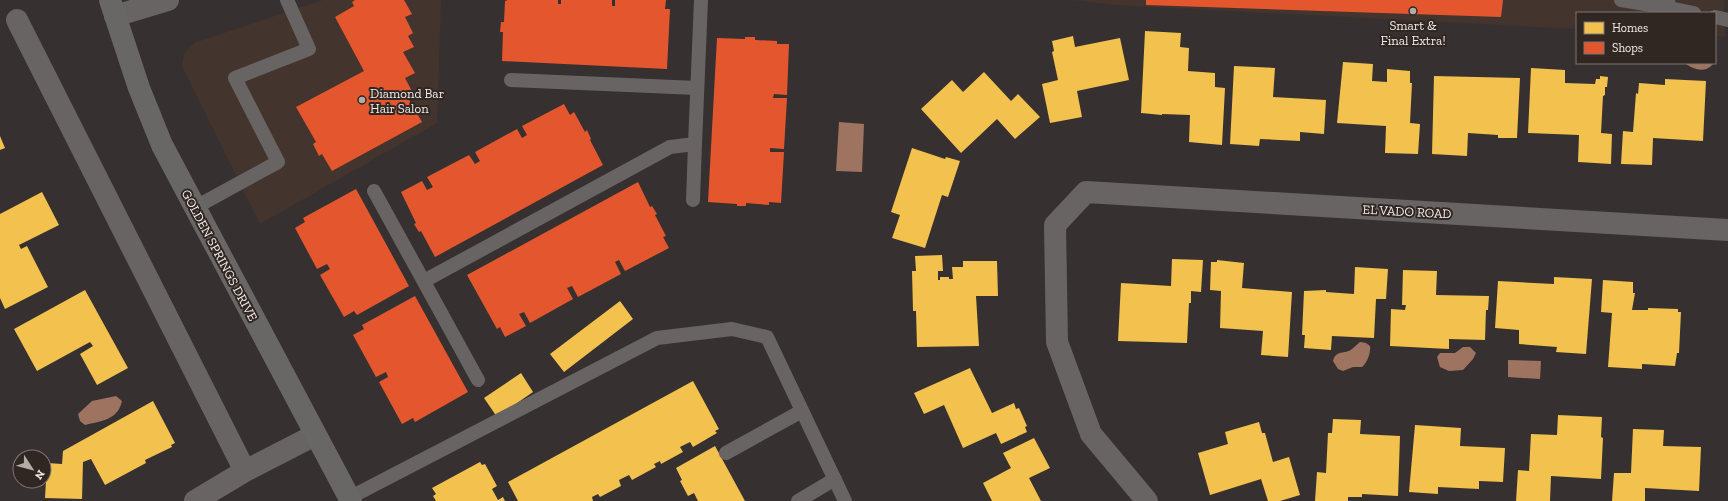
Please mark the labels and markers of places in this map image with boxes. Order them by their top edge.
marker: Smart & Final Extra! [1408,6,1418,16]
place label: Smart & Final Extra! [1380,18,1446,48]
place label: Diamond Bar Hair Salon [370,86,444,116]
marker: Diamond Bar Hair Salon [357,95,367,105]

